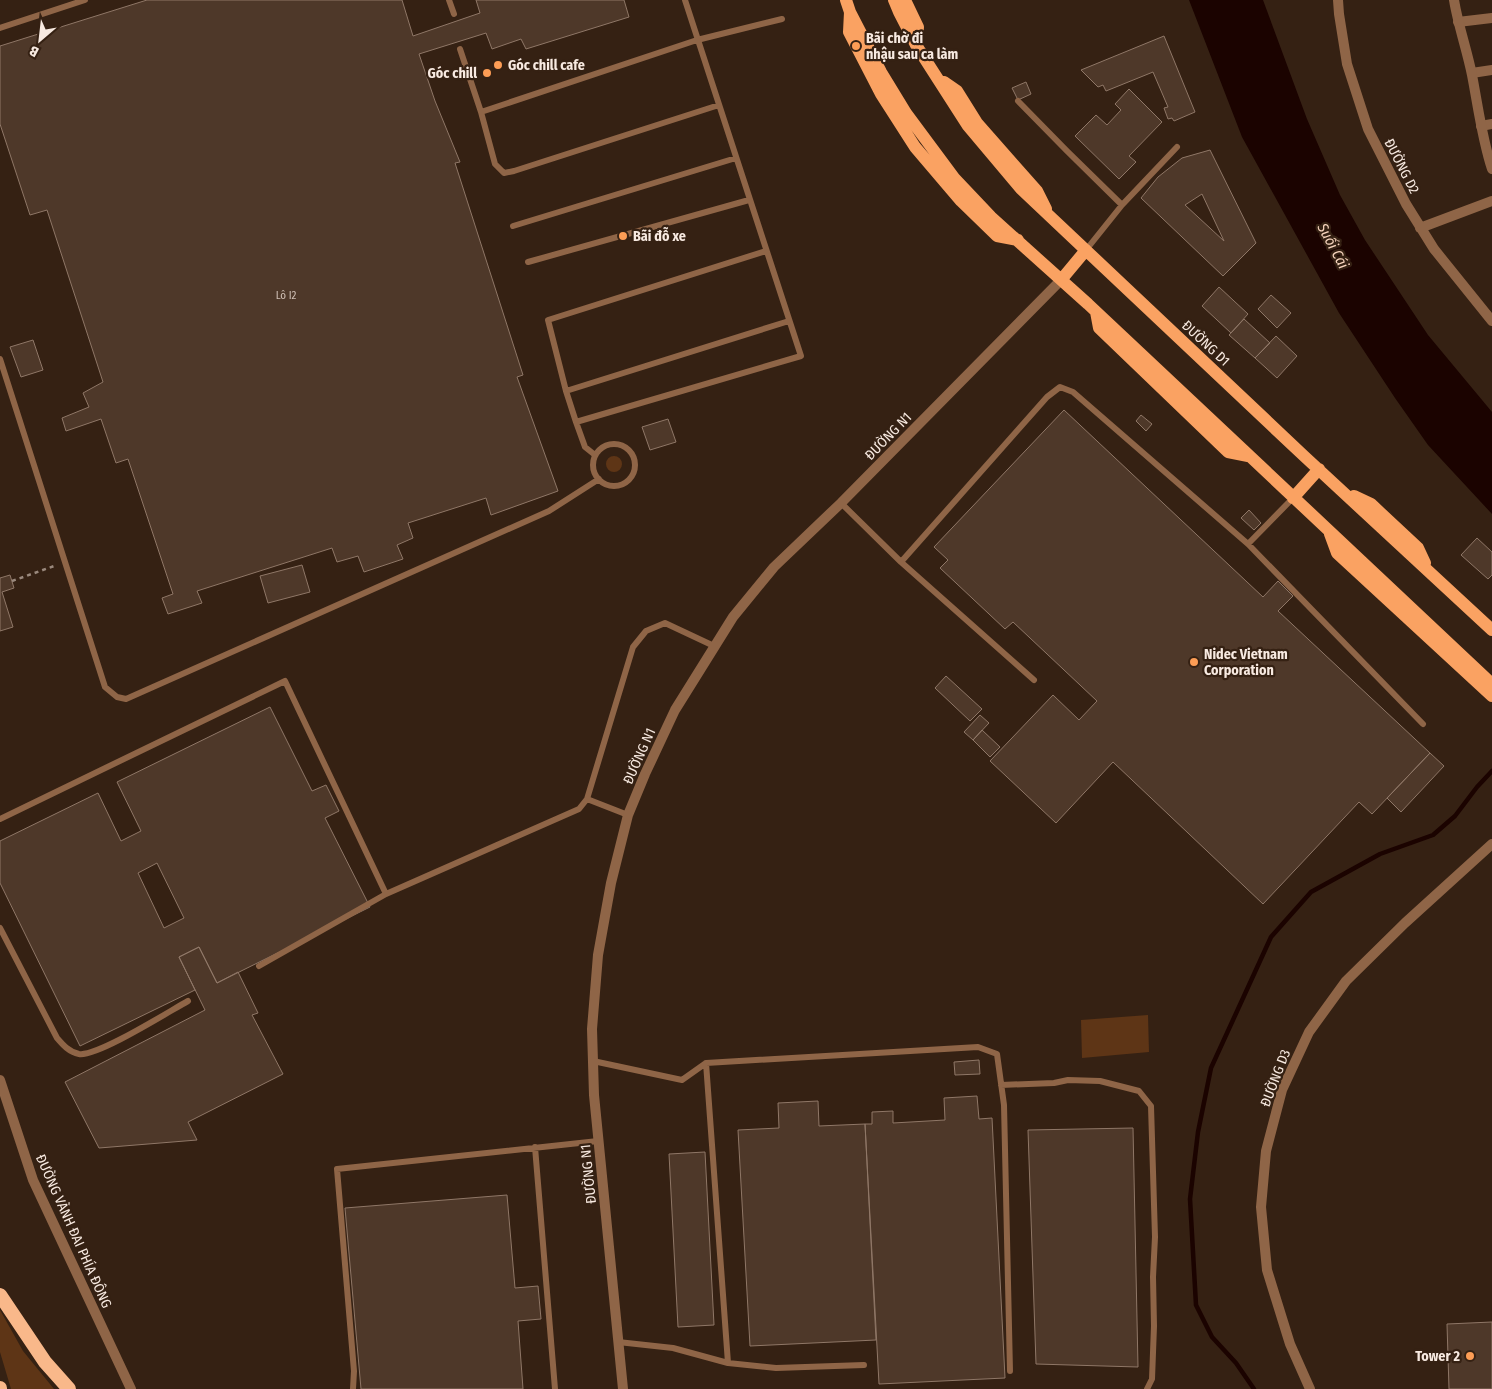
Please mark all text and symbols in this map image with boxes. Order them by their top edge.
north arrow [15,15,65,65]
place label: Bãi chờ đi nhậu sau ca làm [866,30,959,63]
marker: Bãi chờ đi nhậu sau ca làm [850,40,862,52]
text: B [27,42,42,60]
place label: Góc chill cafe [508,57,585,74]
marker: Góc chill cafe [492,59,504,71]
place label: Góc chill [428,65,477,82]
marker: Góc chill [481,67,493,79]
street label: ĐƯỜNG D2 [1380,135,1424,197]
water label: Suối Cái [1313,219,1353,272]
place label: Bãi đỗ xe [633,226,686,245]
marker: Bãi đỗ xe [617,230,629,242]
house number: Lô I2 [276,289,297,302]
street label: ĐƯỜNG D1 [1178,316,1234,370]
street label: ĐƯỜNG N1 [861,408,915,464]
place label: Nidec Vietnam Corporation [1204,646,1288,679]
marker: Nidec Vietnam Corporation [1188,656,1200,668]
street label: ĐƯỜNG N1 [619,725,659,787]
street label: ĐƯỜNG D3 [1256,1047,1294,1109]
street label: ĐƯỜNG N1 [576,1143,600,1205]
street label: ĐƯỜNG VÀNH ĐAI PHÍA ĐÔNG [32,1151,116,1311]
place label: Tower 2 [1415,1348,1461,1365]
marker: Tower 2 [1464,1350,1476,1362]

